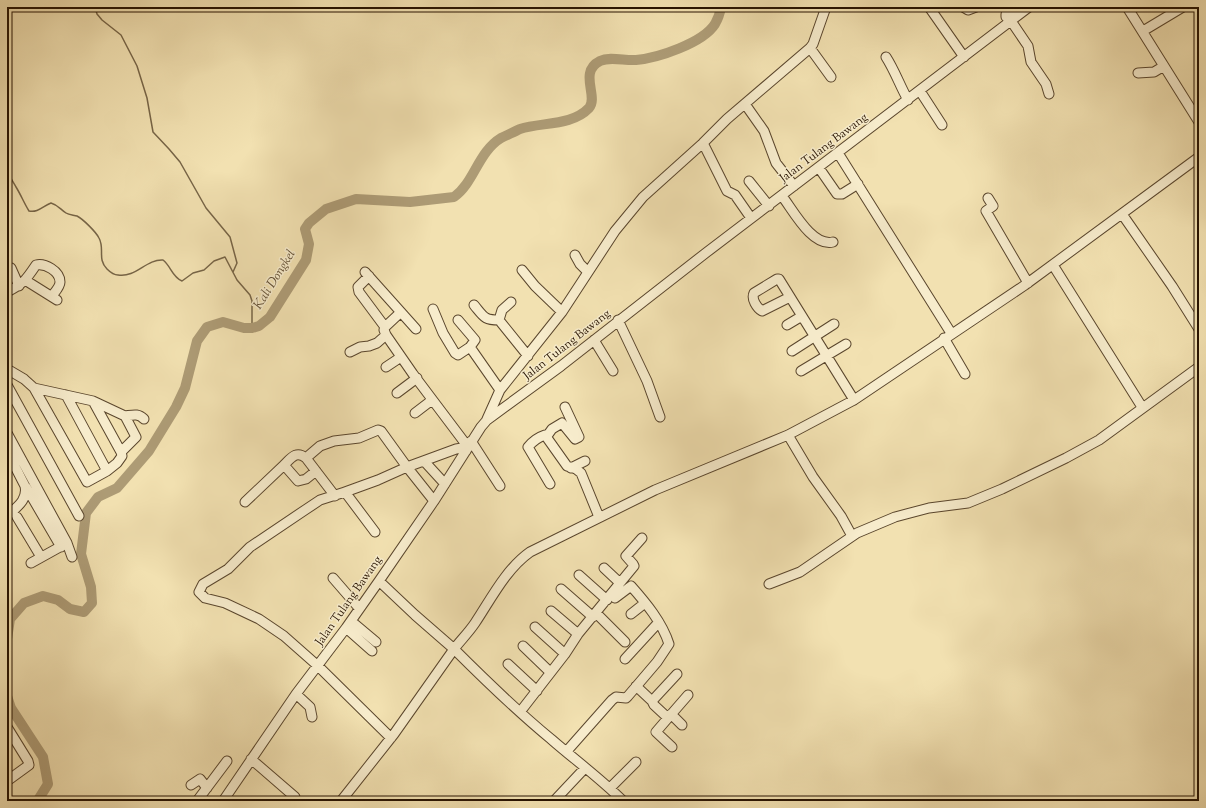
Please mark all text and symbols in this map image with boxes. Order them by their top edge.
street label: Jalan Tulang Bawang [775,109,872,188]
water label: Kali Dongkel [250,246,301,313]
street label: Jalan Tulang Bawang [519,305,615,385]
street label: Jalan Tulang Bawang [311,552,387,651]

